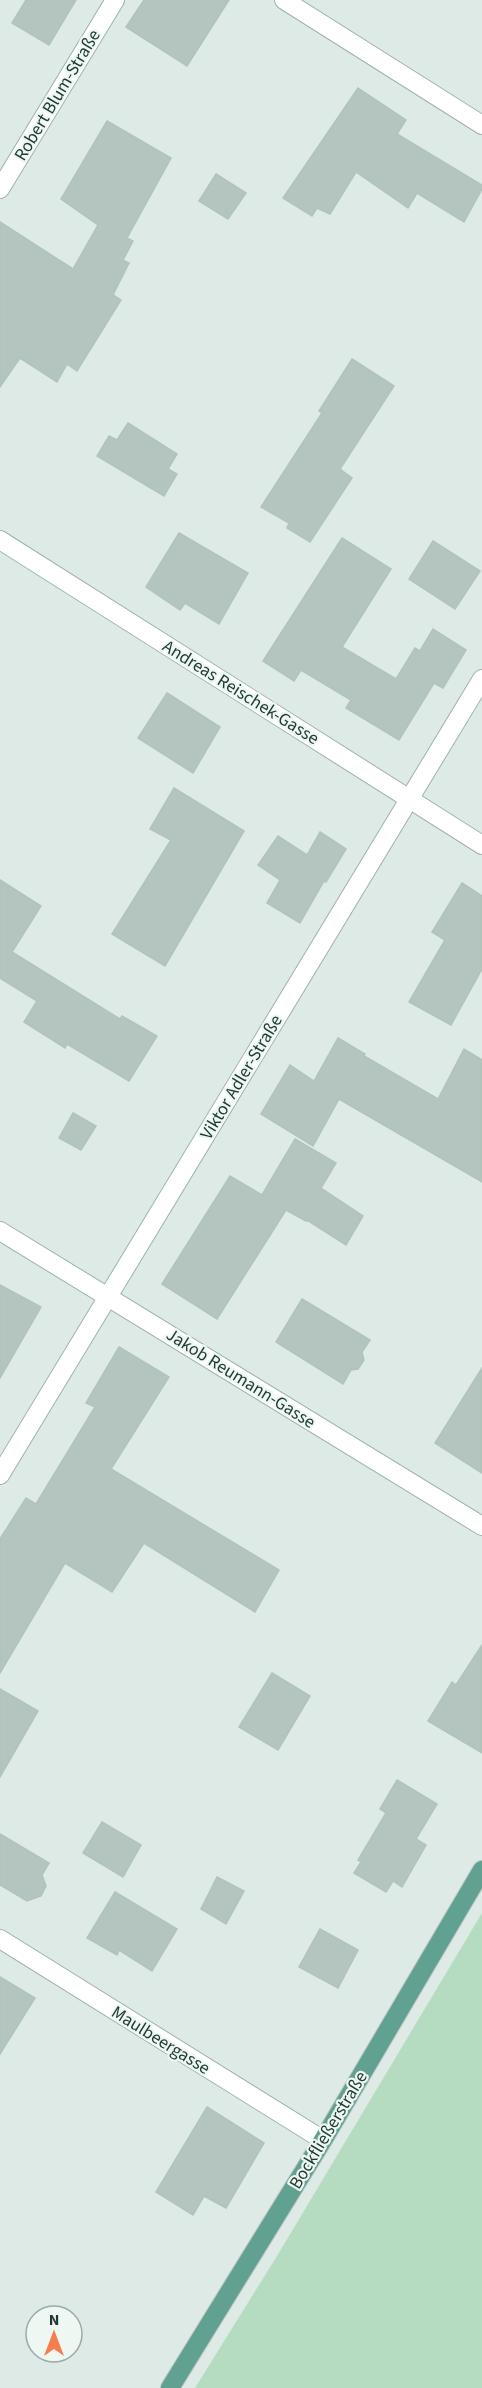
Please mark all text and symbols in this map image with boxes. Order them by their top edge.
street label: Robert Blum-Straße [8,25,107,166]
street label: Andreas Reischek-Gasse [158,634,324,751]
street label: Viktor Adler-Straße [194,1010,289,1144]
street label: Jakob Reumann-Gasse [161,1322,320,1435]
street label: Maulbeergasse [107,2000,215,2081]
street label: Bockfließerstraße [283,2067,374,2194]
north arrow [24,2304,84,2364]
text: N [49,2309,59,2331]

